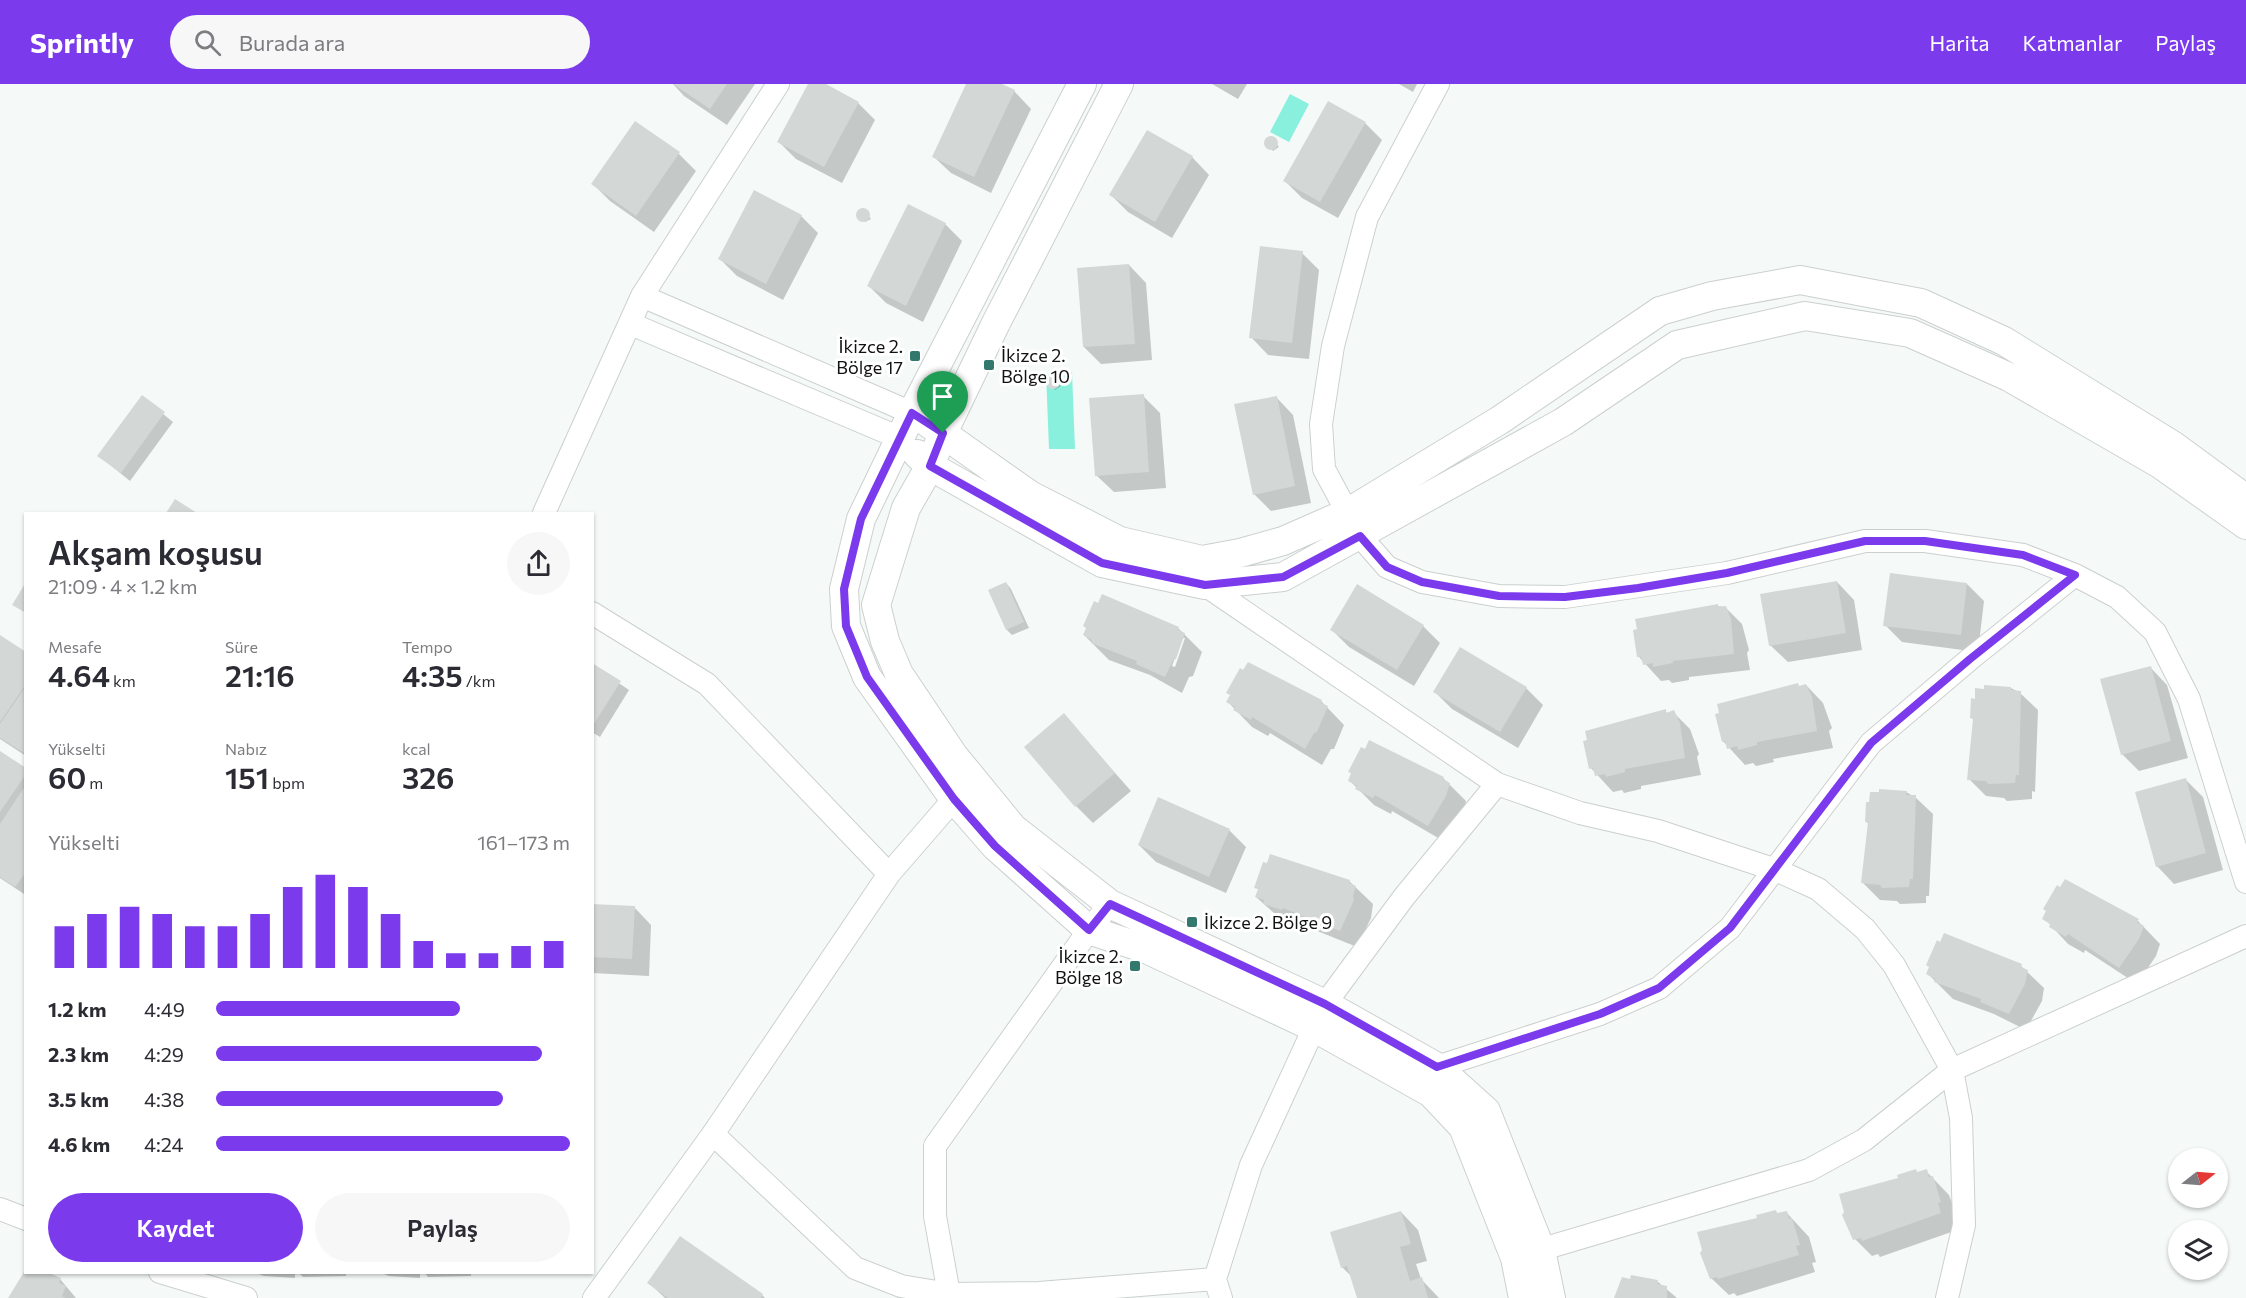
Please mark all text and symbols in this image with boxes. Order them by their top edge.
search box [170,15,590,69]
text: Sprintly [30,25,134,59]
icon: search [191,26,224,59]
text: Burada ara [239,29,345,56]
text: Harita [1929,30,1990,55]
text: Katmanlar [2023,30,2122,55]
text: Paylaş [2155,30,2216,55]
place label: İkizce 2. Bölge 17 [836,335,903,378]
place label: İkizce 2. Bölge 10 [1001,344,1070,387]
marker: İkizce 2. Bölge 17 [908,349,922,363]
marker: İkizce 2. Bölge 10 [982,358,996,372]
pin [917,371,968,433]
icon: arrive [926,380,959,413]
text: Akşam koşusu [48,531,263,572]
button: share [507,532,570,595]
text: 21:09 · 4 × 1.2 km [48,574,197,598]
text: Mesafe [48,637,102,656]
text: Süre [225,637,258,656]
text: Tempo [402,637,452,656]
text: 4.64 [48,656,110,693]
text: 21:16 [225,656,295,693]
text: 4:35 [402,656,463,693]
text: km [110,671,136,690]
text: /km [463,671,496,690]
text: Yükselti [48,739,106,758]
text: Nabız [225,739,267,758]
text: kcal [402,739,431,758]
text: 60 [48,758,86,795]
text: 151 [225,758,269,795]
text: 326 [402,758,454,795]
text: m [86,773,103,792]
text: bpm [269,773,305,792]
text: Yükselti [48,830,120,854]
text: 161–173 m [477,830,570,854]
place label: İkizce 2. Bölge 9 [1204,911,1332,933]
marker: İkizce 2. Bölge 9 [1185,915,1199,929]
place label: İkizce 2. Bölge 18 [1055,945,1123,988]
marker: İkizce 2. Bölge 18 [1128,959,1142,973]
text: 1.2 km [48,997,106,1021]
text: 4:49 [144,997,185,1021]
text: 2.3 km [48,1042,109,1066]
text: 4:29 [144,1042,184,1066]
text: 3.5 km [48,1087,109,1111]
text: 4:38 [144,1087,184,1111]
text: 4.6 km [48,1132,110,1156]
text: 4:24 [144,1132,183,1156]
north arrow [2168,1148,2228,1208]
map controls [2168,1148,2228,1280]
button: Kaydet [48,1193,303,1262]
button: Paylaş [315,1193,570,1262]
button: layers [2168,1220,2228,1280]

